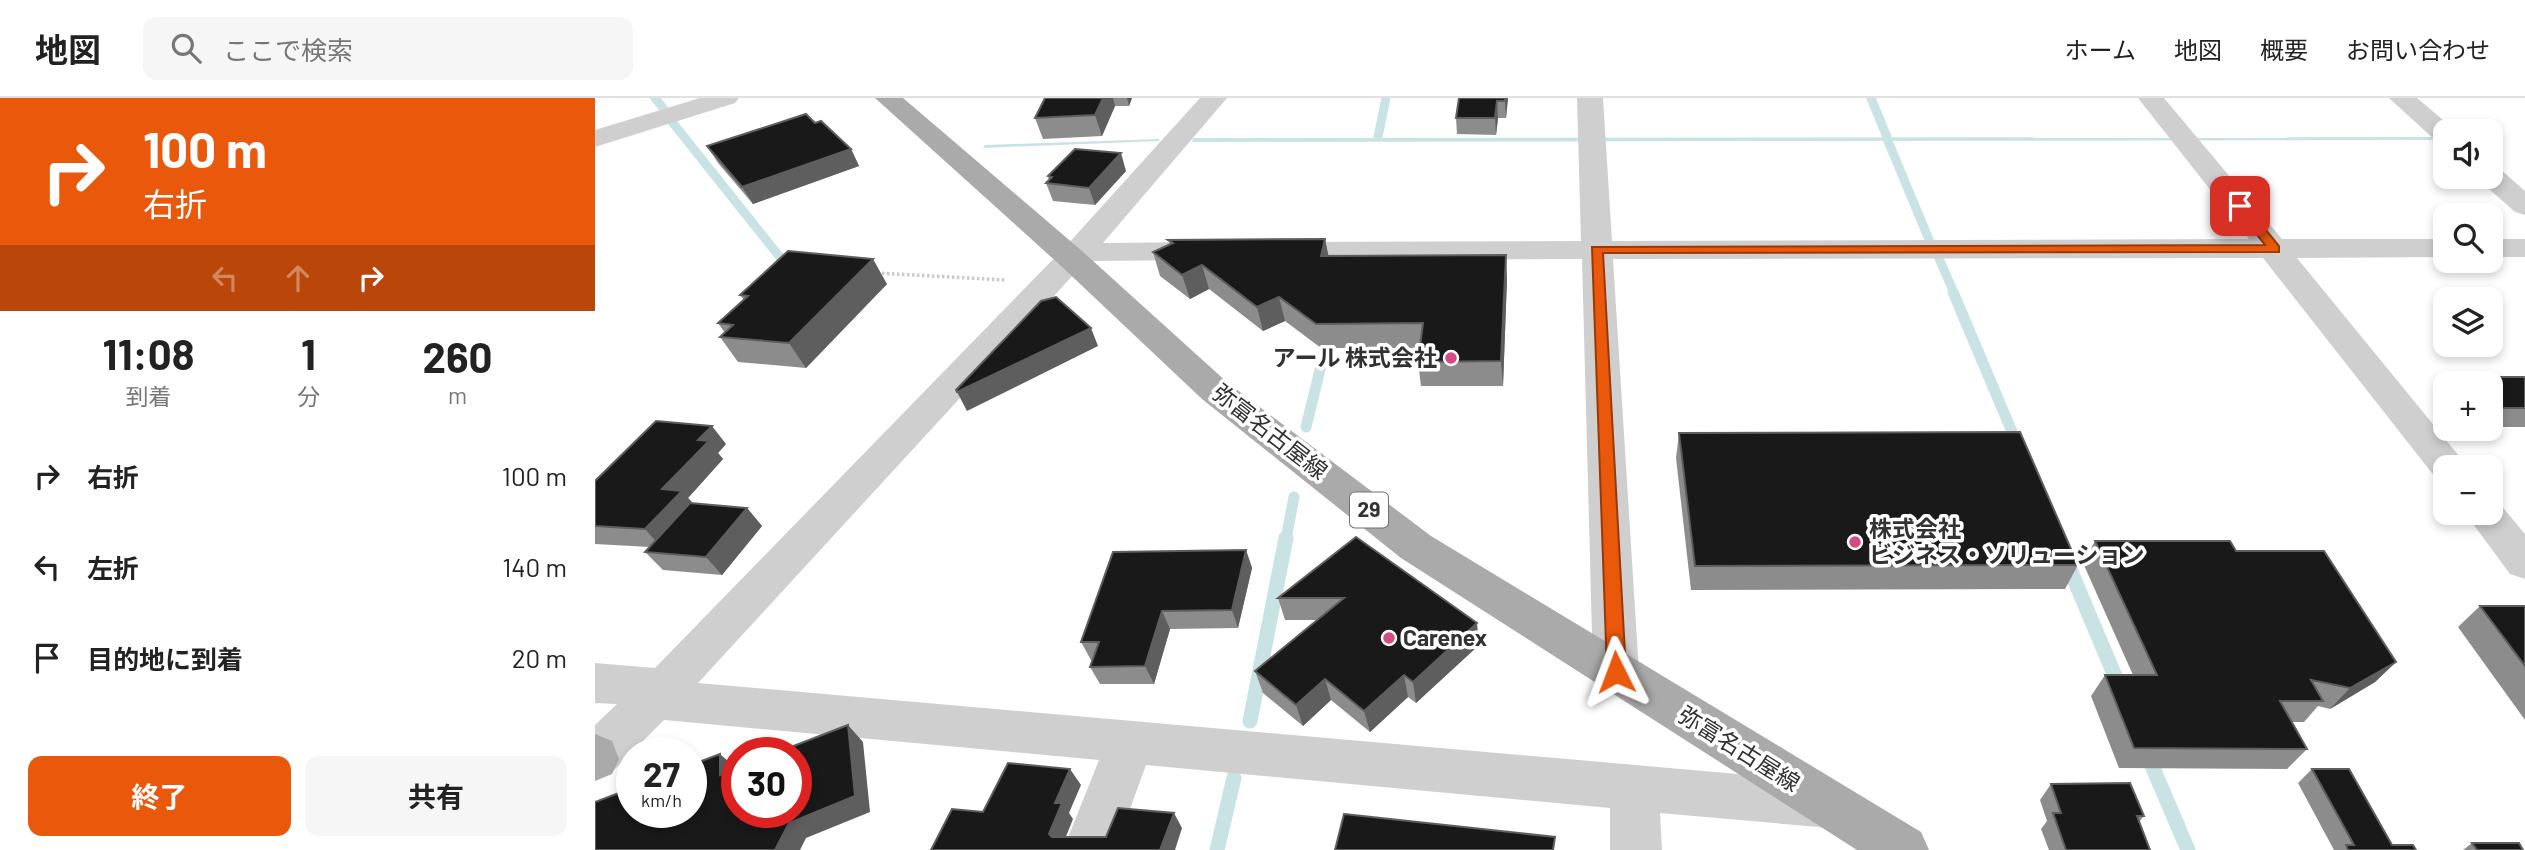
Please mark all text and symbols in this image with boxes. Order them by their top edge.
search box [143,17,633,80]
text: 地図 [35,29,101,69]
icon: search [167,29,205,67]
text: ここで検索 [223,34,353,65]
text: ホーム [2065,35,2136,64]
text: 地図 [2174,35,2222,64]
text: 概要 [2260,35,2308,64]
text: お問い合わせ [2346,35,2490,64]
text: 100 m [143,119,267,178]
map controls [2433,119,2503,525]
button: sound [2433,119,2503,189]
icon: right [28,126,119,217]
pin [2210,176,2270,236]
text: 右折 [143,184,207,222]
icon: arrive [2221,187,2259,225]
button: search [2433,203,2503,273]
icon: left [206,259,244,297]
icon: ahead [279,259,317,297]
icon: right [352,259,390,297]
button: layers [2433,287,2503,357]
text: 11:08 [103,328,194,378]
text: 1 [301,328,316,378]
text: 260 [422,331,493,381]
place label: アール 株式会社 [1273,343,1437,371]
marker: アール 株式会社 [1443,350,1459,366]
button: + [2433,371,2503,441]
street label: 弥富名古屋線 [1208,378,1334,485]
text: m [448,381,467,409]
text: 到着 [125,382,171,410]
text: 分 [297,382,320,410]
button: − [2433,455,2503,525]
icon: right [28,457,66,495]
text: 100 m [502,460,567,491]
text: 右折 [87,461,139,492]
road number: 29 [1350,492,1388,528]
place label: 株式会社 ビジネス・ソリューション [1869,514,2145,568]
marker: 株式会社 ビジネス・ソリューション [1847,534,1863,550]
icon: left [28,548,66,586]
text: 140 m [502,551,567,582]
text: 左折 [87,552,139,583]
place label: Carenex [1403,623,1487,651]
marker: Carenex [1381,630,1397,646]
position arrow [1579,635,1653,709]
icon: arrive [28,639,66,677]
text: 20 m [512,642,567,673]
text: 目的地に到着 [87,643,243,674]
street label: 弥富名古屋線 [1674,700,1805,797]
speed limit sign: 30 [721,737,812,828]
text: 27 [643,752,680,794]
button: 終了 [28,756,291,836]
button: 共有 [305,756,567,836]
text: km/h [641,789,682,811]

